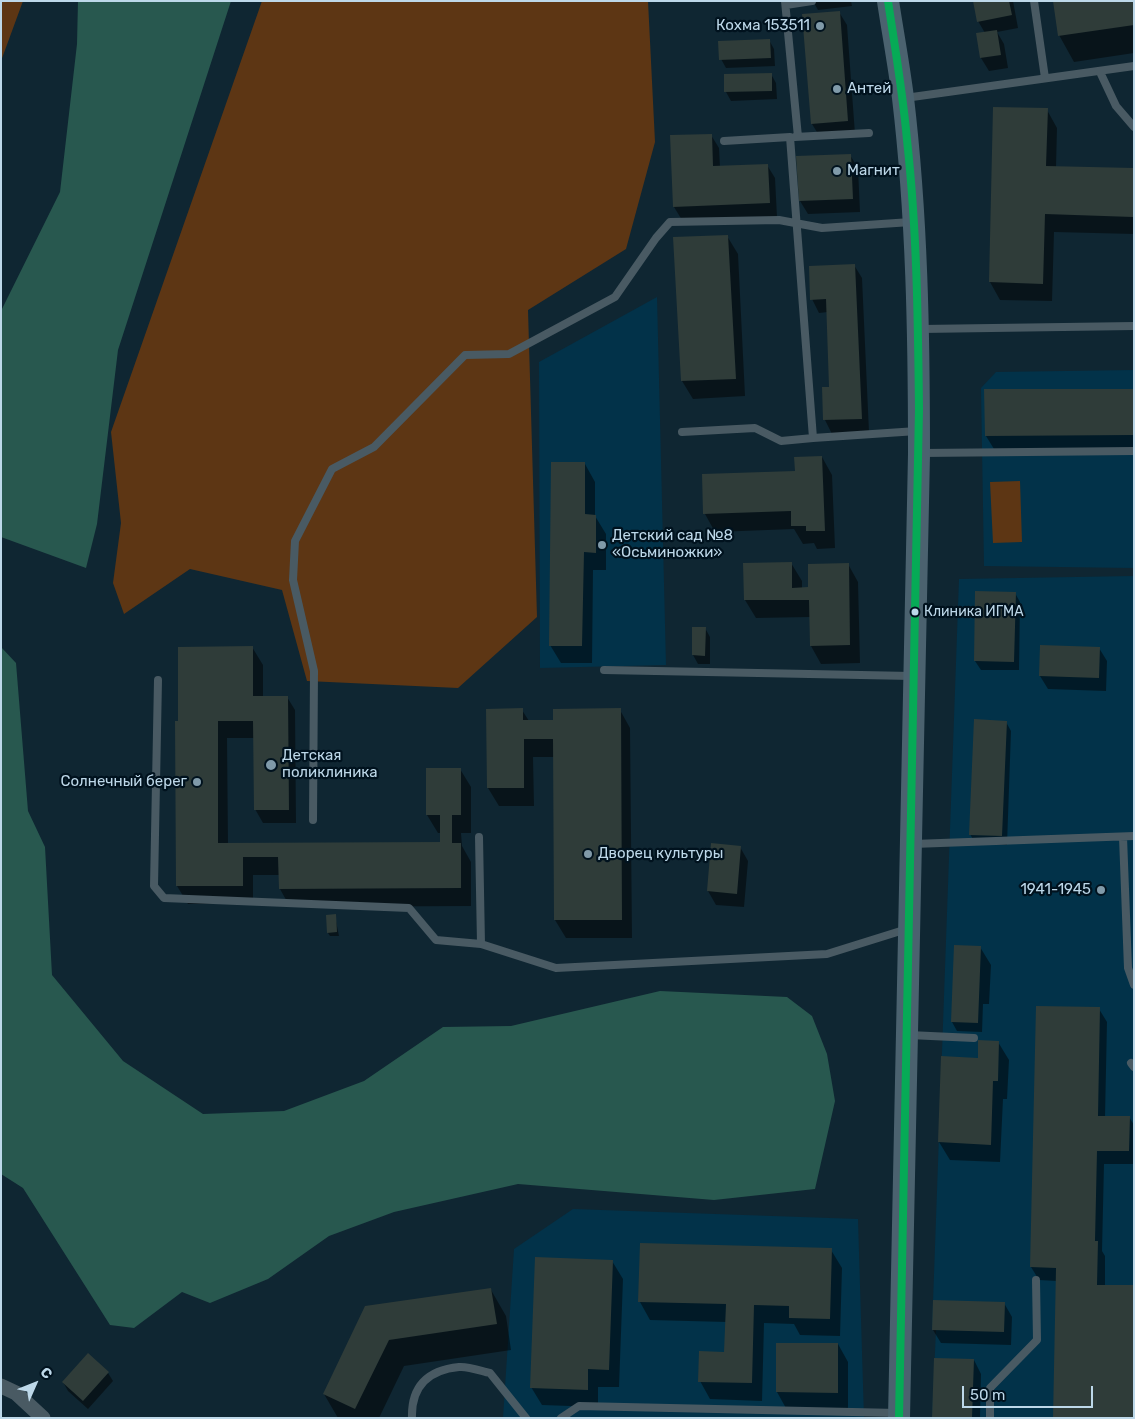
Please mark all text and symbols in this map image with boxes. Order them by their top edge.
place label: Кохма 153511 [716,17,810,35]
marker: Кохма 153511 [814,20,826,32]
place label: Антей [847,80,891,98]
marker: Антей [831,83,843,95]
place label: Магнит [847,162,900,180]
marker: Магнит [831,165,843,177]
place label: Детский сад №8 «Осьминожки» [612,527,733,562]
marker: Детский сад №8 «Осьминожки» [596,539,608,551]
place label: Клиника ИГМА [924,604,1024,620]
marker: Клиника ИГМА [910,607,920,617]
place label: Детская поликлиника [282,747,378,782]
marker: Детская поликлиника [264,758,278,772]
place label: Солнечный берег [61,773,187,791]
marker: Солнечный берег [191,776,203,788]
place label: Дворец культуры [598,845,723,863]
marker: Дворец культуры [582,848,594,860]
place label: 1941-1945 [1020,881,1091,899]
marker: 1941-1945 [1095,884,1107,896]
north arrow [10,1359,60,1409]
text: С [37,1364,56,1383]
scale bar [965,1376,1096,1408]
text: 50 m [970,1386,1005,1404]

